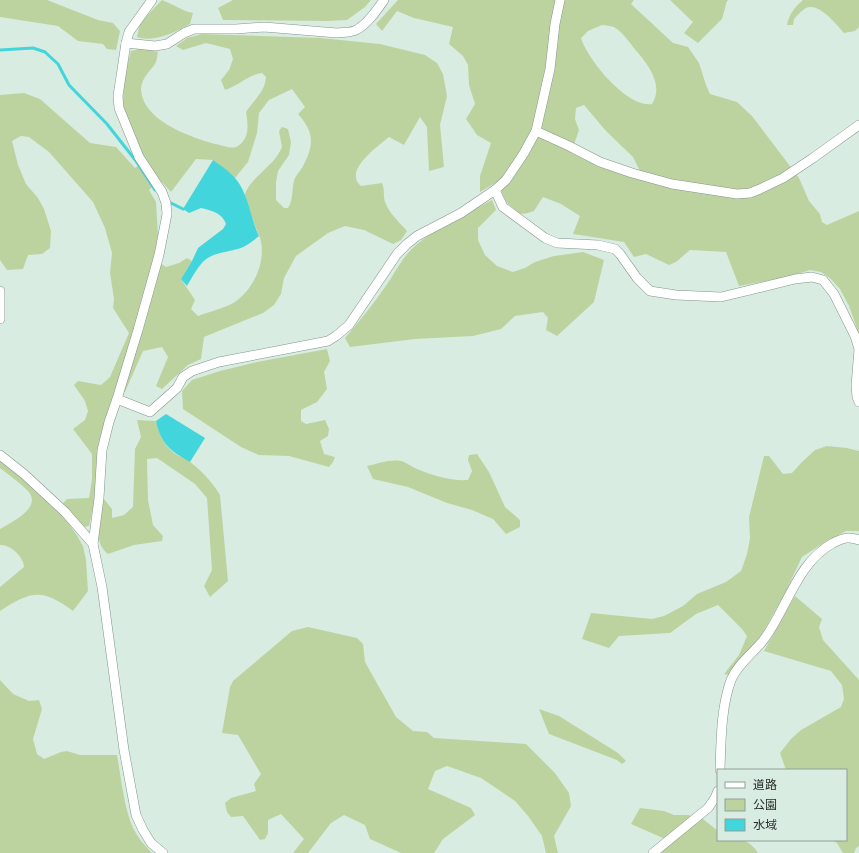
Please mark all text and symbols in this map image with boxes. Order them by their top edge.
legend [717,769,847,841]
text: 道路 [753,778,777,792]
text: 公園 [753,798,777,812]
text: 水域 [753,818,777,832]

